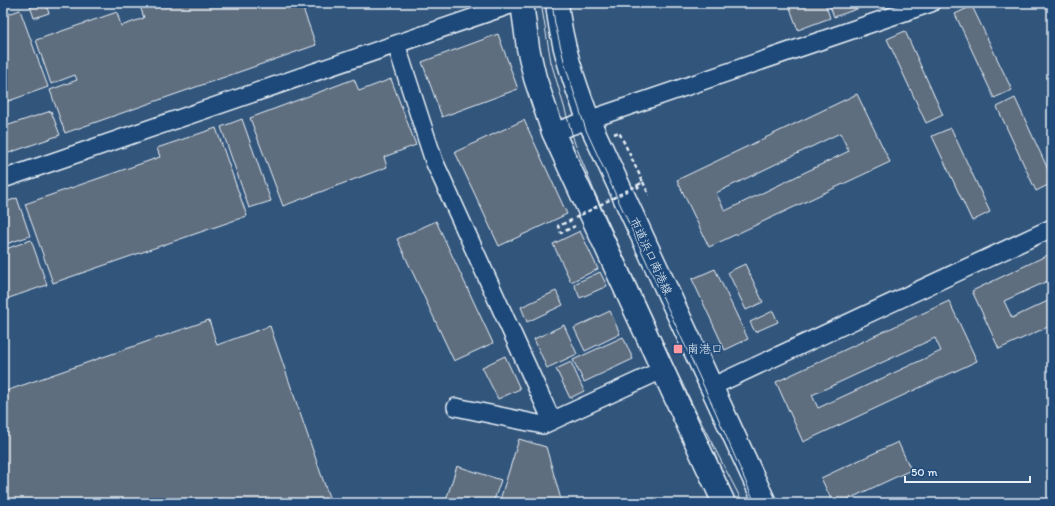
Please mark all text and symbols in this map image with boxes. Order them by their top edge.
street label: 市道浜口南港線 [627,215,675,297]
place label: 南港口 [687,342,723,356]
marker: 南港口 [672,343,684,355]
scale bar [905,458,1030,484]
text: 50 m [911,465,937,479]

